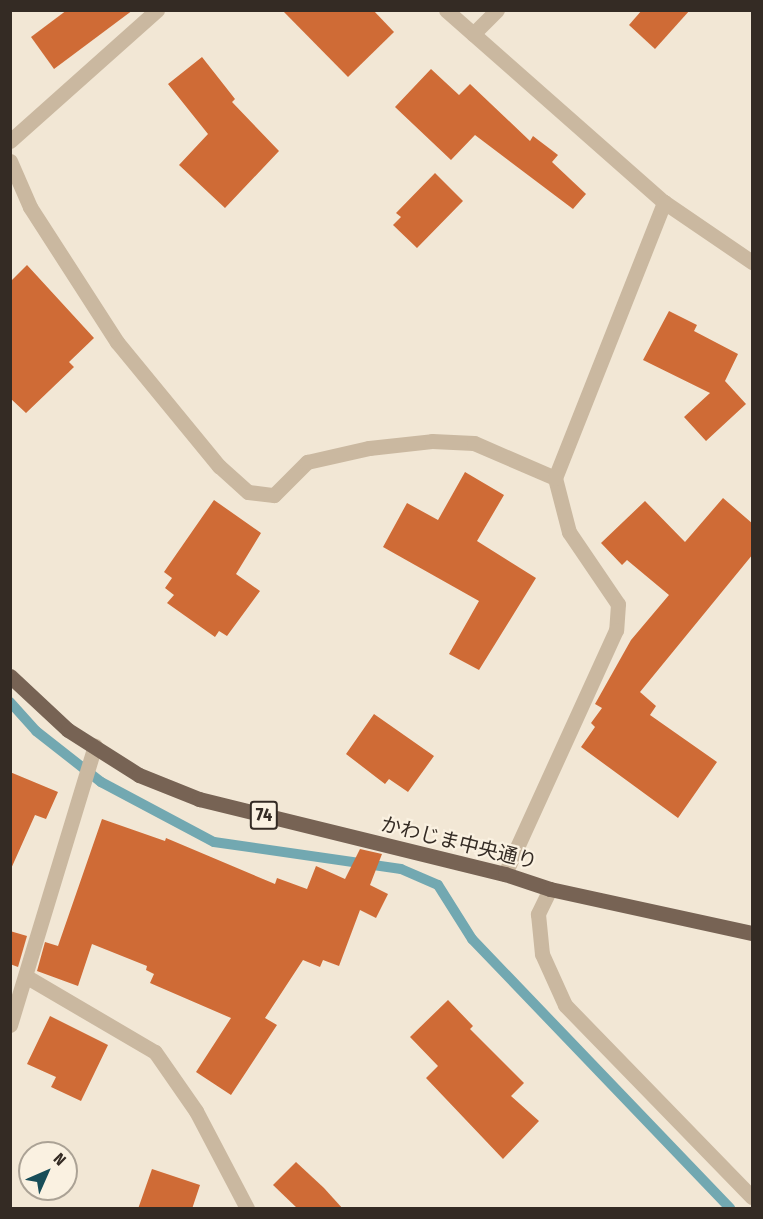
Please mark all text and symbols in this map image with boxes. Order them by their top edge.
road number: 74 [249,800,279,830]
street label: かわじま中央通り [378,812,540,874]
north arrow [18,1141,78,1201]
text: N [50,1149,70,1169]

